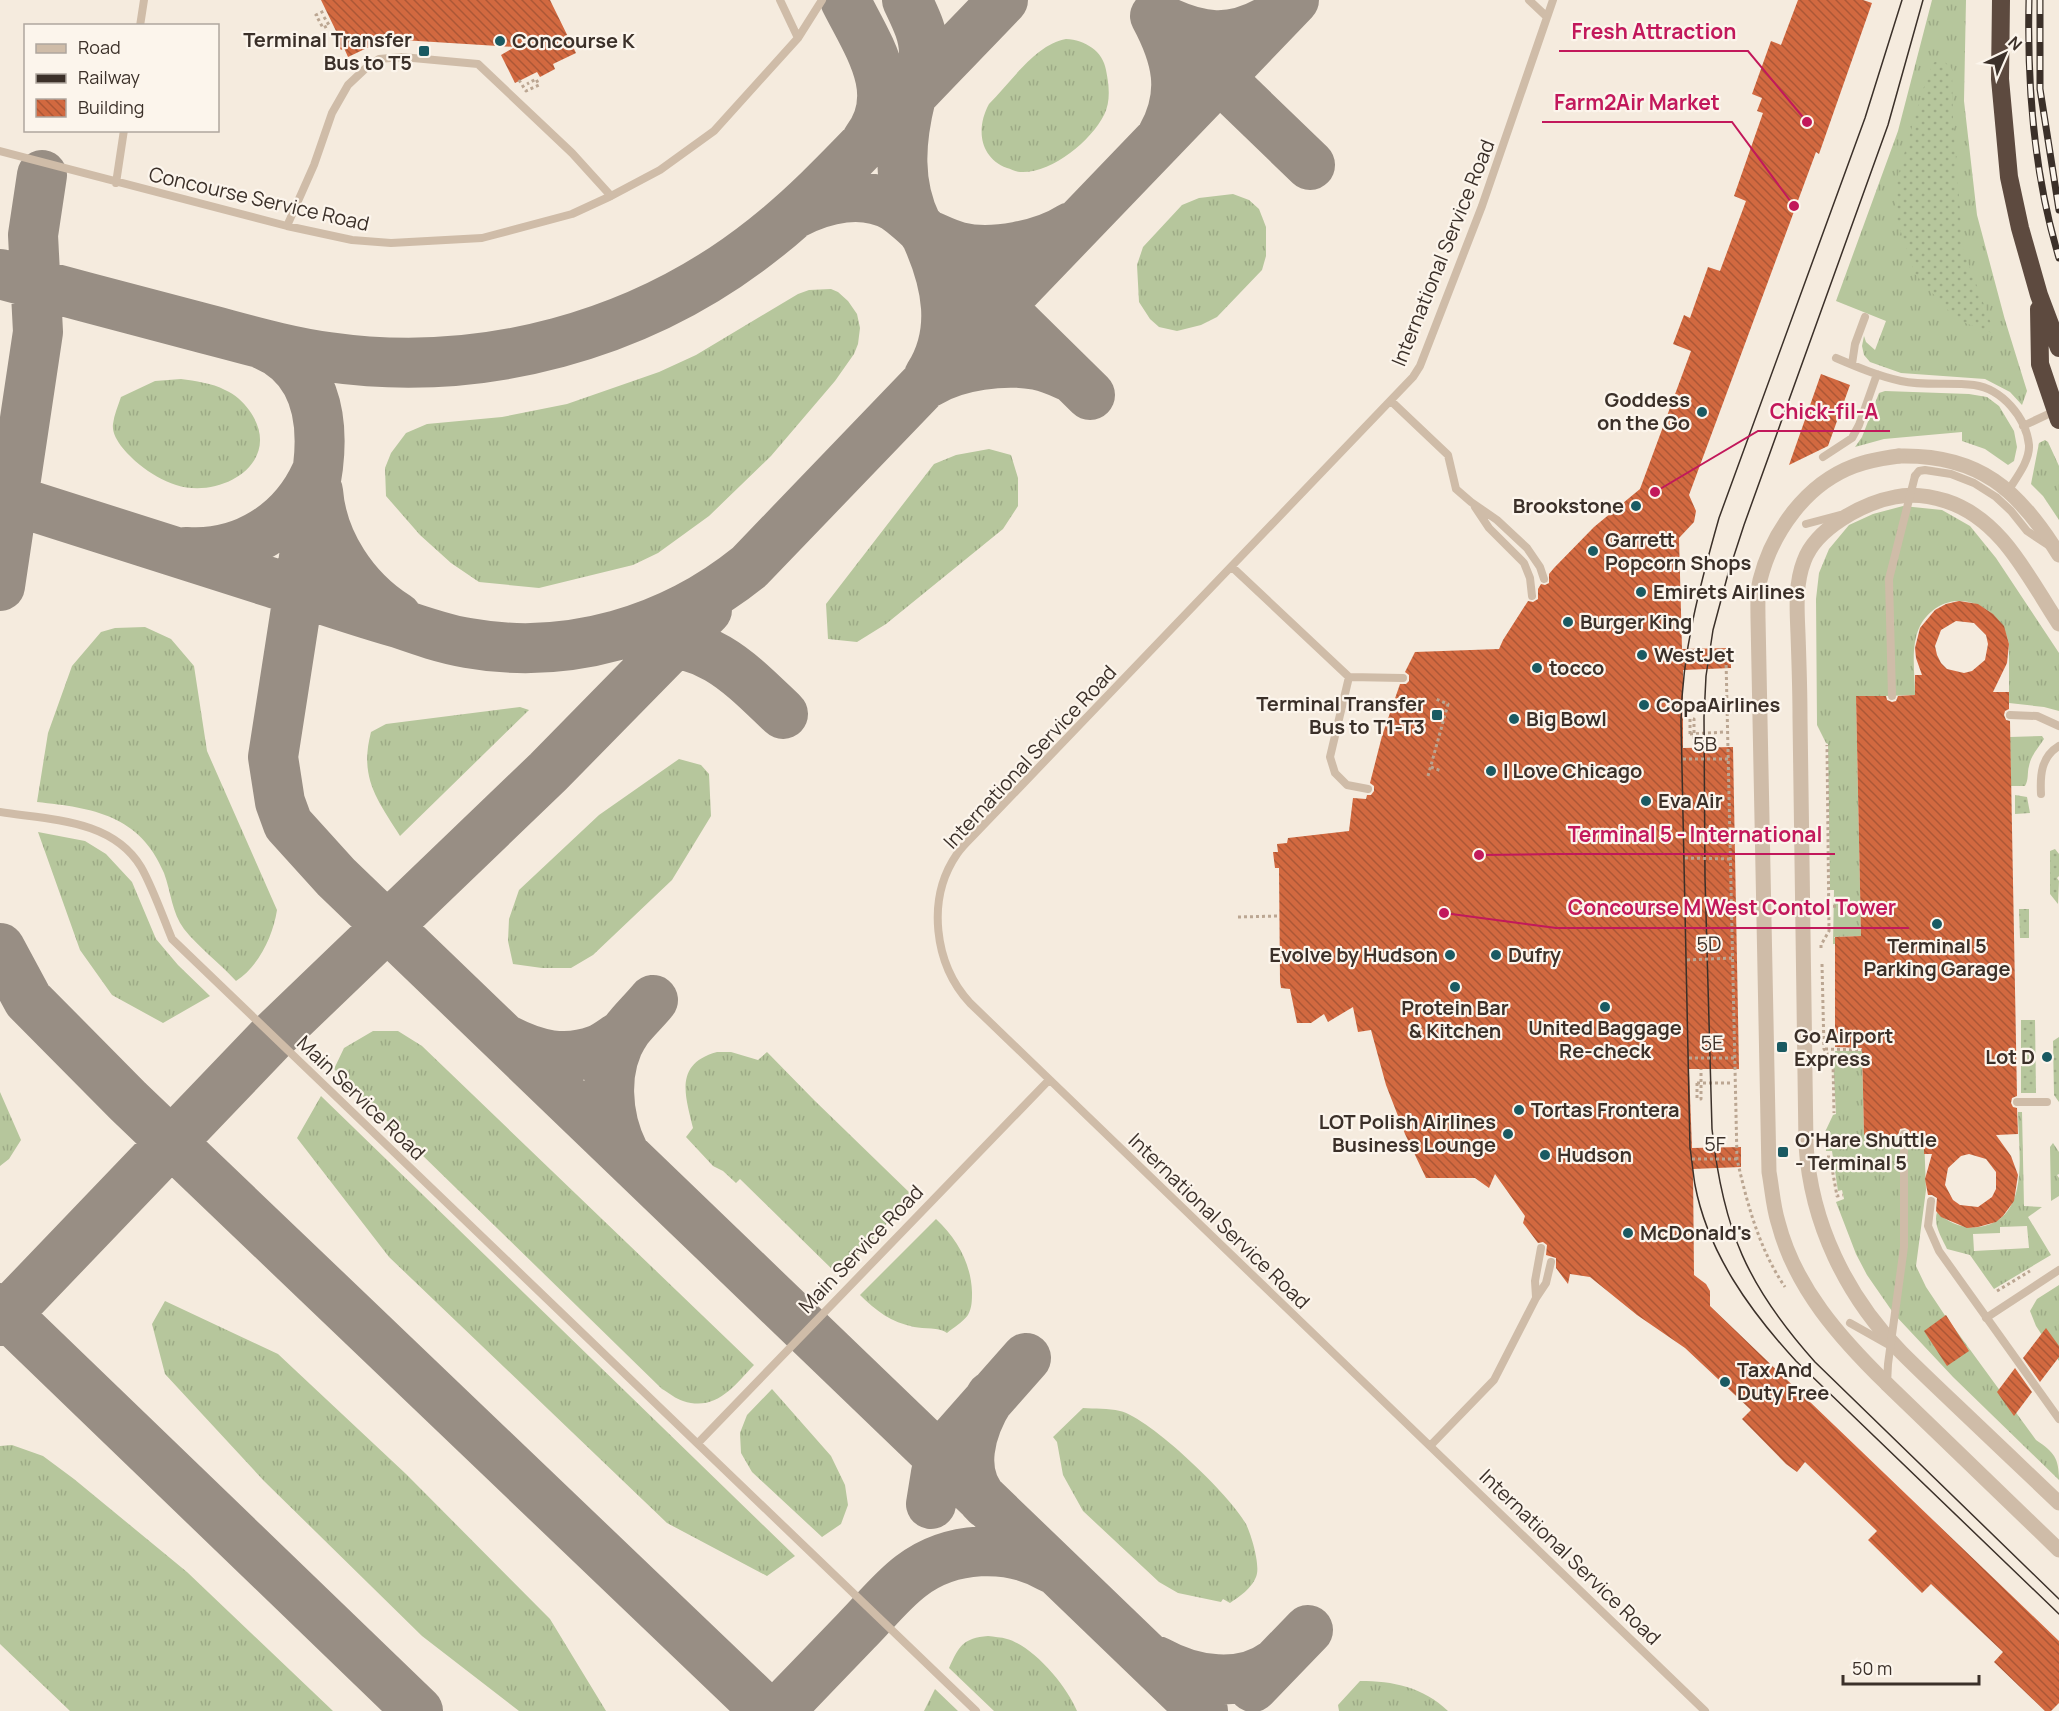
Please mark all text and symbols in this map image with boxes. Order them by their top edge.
callout: Fresh Attraction [1559,12,1748,51]
text: Fresh Attraction [1572,17,1736,45]
legend [24,24,219,132]
north arrow [1975,24,2035,84]
place label: Terminal Transfer Bus to T5 [243,26,412,76]
place label: Concourse K [512,27,635,54]
text: N [2004,31,2027,55]
marker: Concourse K [493,34,507,48]
text: Road [78,35,121,59]
marker: Terminal Transfer Bus to T5 [417,44,431,58]
text: Railway [78,65,140,89]
callout: Farm2Air Market [1542,83,1732,122]
text: Farm2Air Market [1554,88,1720,116]
text: Building [78,95,144,119]
street label: International Service Road [1385,136,1500,370]
street label: Concourse Service Road [146,160,372,237]
place label: Goddess on the Go [1597,386,1690,436]
callout: Chick-fil-A [1758,392,1890,431]
text: Chick-fil-A [1770,397,1878,425]
marker: Goddess on the Go [1695,405,1709,419]
place label: Brookstone [1513,492,1624,519]
marker: Brookstone [1629,499,1643,513]
place label: Garrett Popcorn Shops [1605,526,1751,576]
marker: Garrett Popcorn Shops [1586,544,1600,558]
place label: Emirets Airlines [1653,578,1805,605]
marker: Emirets Airlines [1634,585,1648,599]
place label: Burger King [1580,608,1692,635]
marker: Burger King [1561,615,1575,629]
place label: WestJet [1654,641,1735,668]
marker: WestJet [1635,648,1649,662]
place label: tocco [1549,654,1604,681]
street label: International Service Road [937,659,1122,854]
marker: tocco [1530,661,1544,675]
place label: Terminal Transfer Bus to T1-T3 [1256,690,1425,740]
place label: CopaAirlines [1656,691,1781,718]
marker: CopaAirlines [1637,698,1651,712]
place label: Big Bowl [1526,705,1607,732]
marker: Terminal Transfer Bus to T1-T3 [1430,708,1444,722]
marker: Big Bowl [1507,712,1521,726]
street label: 5B [1693,730,1717,757]
place label: I Love Chicago [1503,757,1642,784]
marker: I Love Chicago [1484,764,1498,778]
place label: Eva Air [1658,787,1723,814]
marker: Eva Air [1639,794,1653,808]
callout: Terminal 5 - International [1556,815,1835,854]
text: Terminal 5 - International [1568,820,1822,848]
callout: Concourse M West Contol Tower [1556,889,1909,928]
text: Concourse M West Contol Tower [1568,893,1896,921]
marker: Terminal 5 Parking Garage [1930,917,1944,931]
street label: 5D [1696,930,1722,957]
place label: Terminal 5 Parking Garage [1864,932,2010,982]
place label: Evolve by Hudson [1269,941,1438,968]
place label: Dufry [1508,941,1562,968]
marker: Evolve by Hudson [1443,948,1457,962]
marker: Dufry [1489,948,1503,962]
marker: Protein Bar & Kitchen [1448,980,1462,994]
place label: Protein Bar & Kitchen [1401,994,1509,1044]
marker: United Baggage Re-check [1598,1000,1612,1014]
place label: United Baggage Re-check [1528,1014,1682,1064]
place label: Go Airport Express [1794,1022,1893,1072]
street label: Main Service Road [291,1029,431,1166]
street label: 5E [1700,1029,1724,1056]
marker: Go Airport Express [1775,1040,1789,1054]
place label: Lot D [1985,1043,2035,1070]
marker: Lot D [2040,1050,2054,1064]
place label: Tortas Frontera [1531,1096,1679,1123]
marker: Tortas Frontera [1512,1103,1526,1117]
place label: LOT Polish Airlines Business Lounge [1319,1108,1496,1158]
place label: O'Hare Shuttle - Terminal 5 [1795,1126,1937,1176]
street label: International Service Road [1123,1127,1316,1314]
marker: LOT Polish Airlines Business Lounge [1501,1127,1515,1141]
street label: 5F [1704,1130,1726,1157]
place label: Hudson [1557,1141,1632,1168]
marker: O'Hare Shuttle - Terminal 5 [1776,1145,1790,1159]
marker: Hudson [1538,1148,1552,1162]
street label: Main Service Road [792,1179,929,1319]
place label: McDonald's [1640,1219,1752,1246]
marker: McDonald's [1621,1226,1635,1240]
place label: Tax And Duty Free [1737,1356,1829,1406]
marker: Tax And Duty Free [1718,1375,1732,1389]
street label: International Service Road [1474,1463,1667,1650]
scale bar [1843,1648,1980,1686]
text: 50 m [1852,1656,1892,1680]

